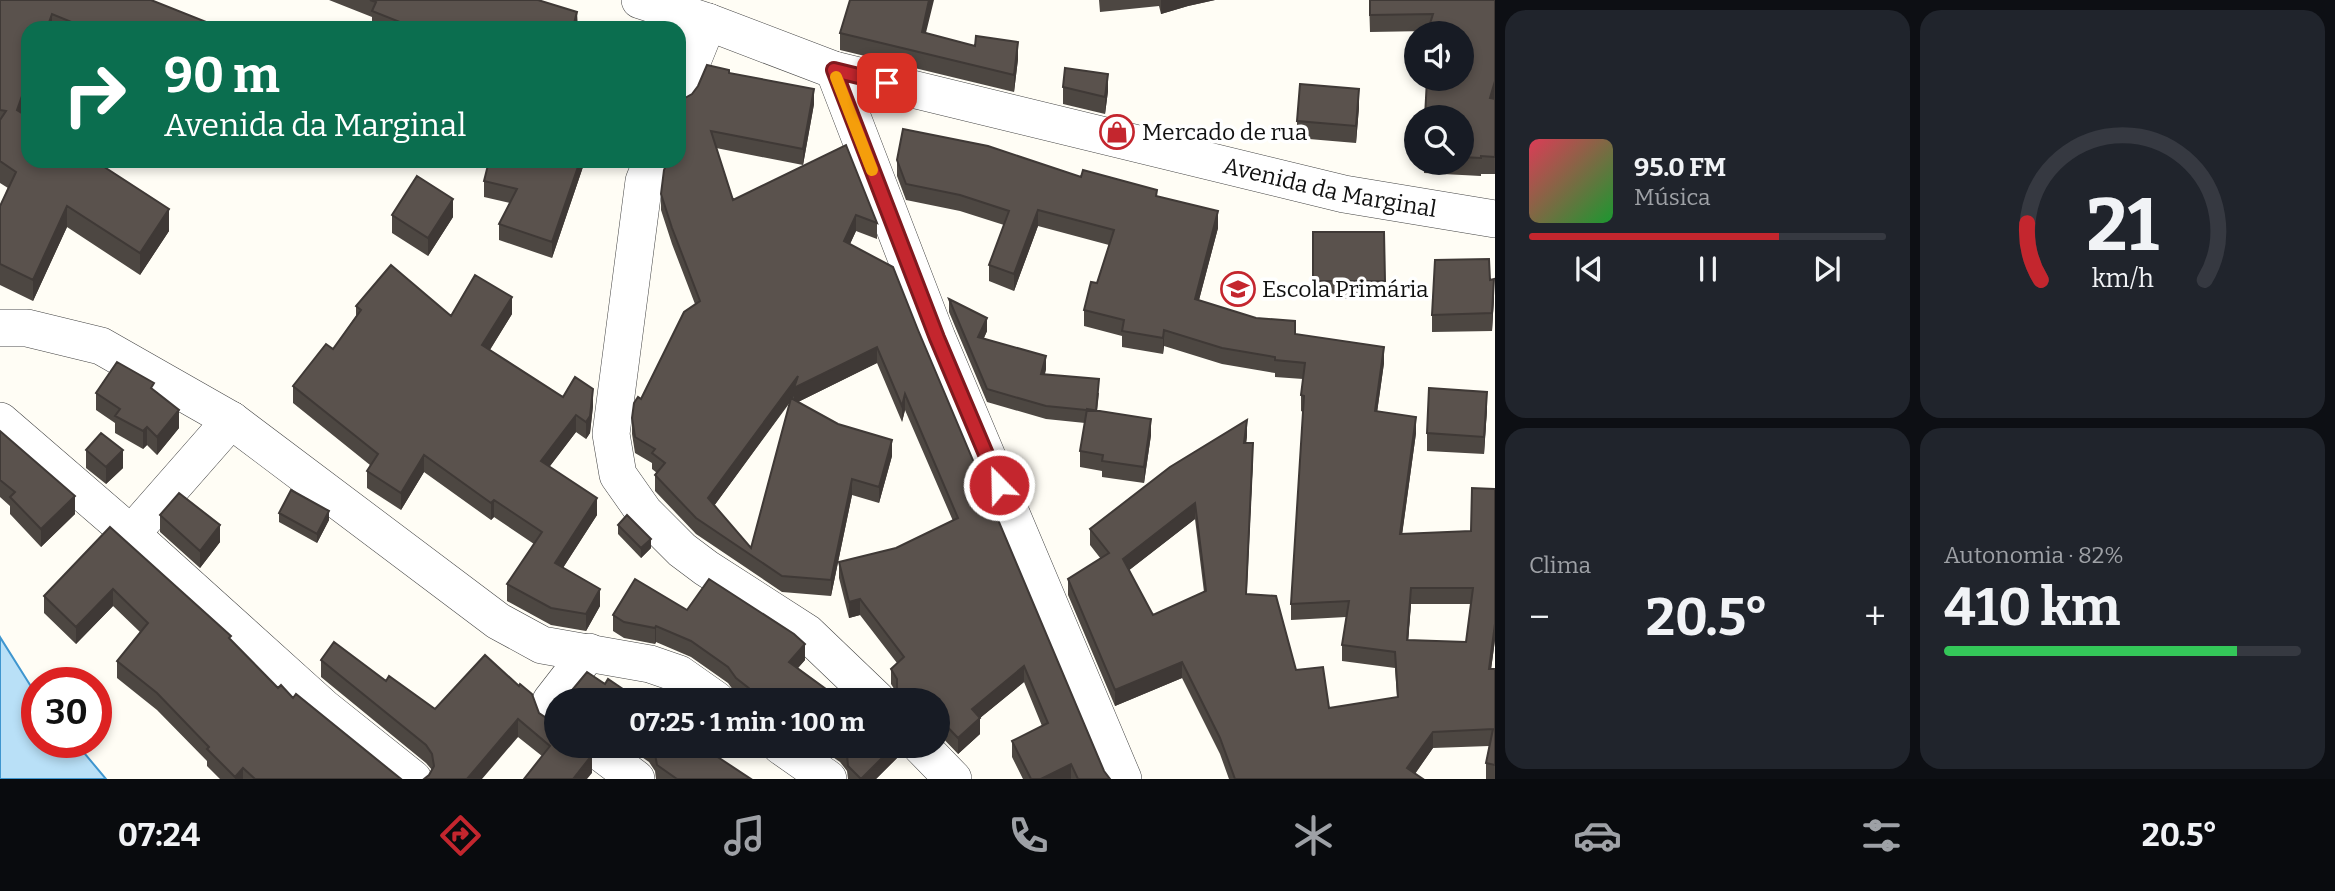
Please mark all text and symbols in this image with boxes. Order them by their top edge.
map controls [1404,21,1474,175]
button: sound [1404,21,1474,91]
text: 90 m [164,46,280,105]
icon: right [49,49,140,140]
pin [857,53,917,113]
icon: arrive [868,64,906,102]
button: search [1404,105,1474,175]
text: Avenida da Marginal [164,106,467,144]
shop icon: Mercado de rua [1098,113,1136,151]
place label: Mercado de rua [1142,118,1308,146]
street label: Avenida da Marginal [1220,151,1439,223]
text: 95.0 FM [1634,152,1726,183]
text: 21 [2086,182,2159,269]
text: Música [1634,183,1711,211]
icon: previous [1570,250,1608,288]
icon: pause [1689,250,1727,288]
icon: next [1808,250,1846,288]
text: km/h [2092,264,2154,294]
school or university icon: Escola Primária [1219,270,1257,308]
place label: Escola Primária [1262,275,1429,303]
position arrow [962,448,1036,522]
text: Autonomia · 82% [1944,541,2124,569]
text: Clima [1529,551,1591,579]
text: 410 km [1944,576,2120,639]
text: 20.5° [1646,586,1769,649]
text: − [1529,594,1550,640]
text: + [1864,594,1886,640]
speed limit sign: 30 [21,667,112,758]
text: 07:25 · 1 min · 100 m [629,707,865,738]
icon: directions [436,811,485,860]
icon: music [720,811,769,860]
icon: phone [1004,811,1053,860]
icon: climate [1289,811,1338,860]
icon: car [1573,811,1622,860]
icon: filters [1857,811,1906,860]
text: 07:24 [118,816,200,854]
text: 20.5° [2142,816,2217,854]

